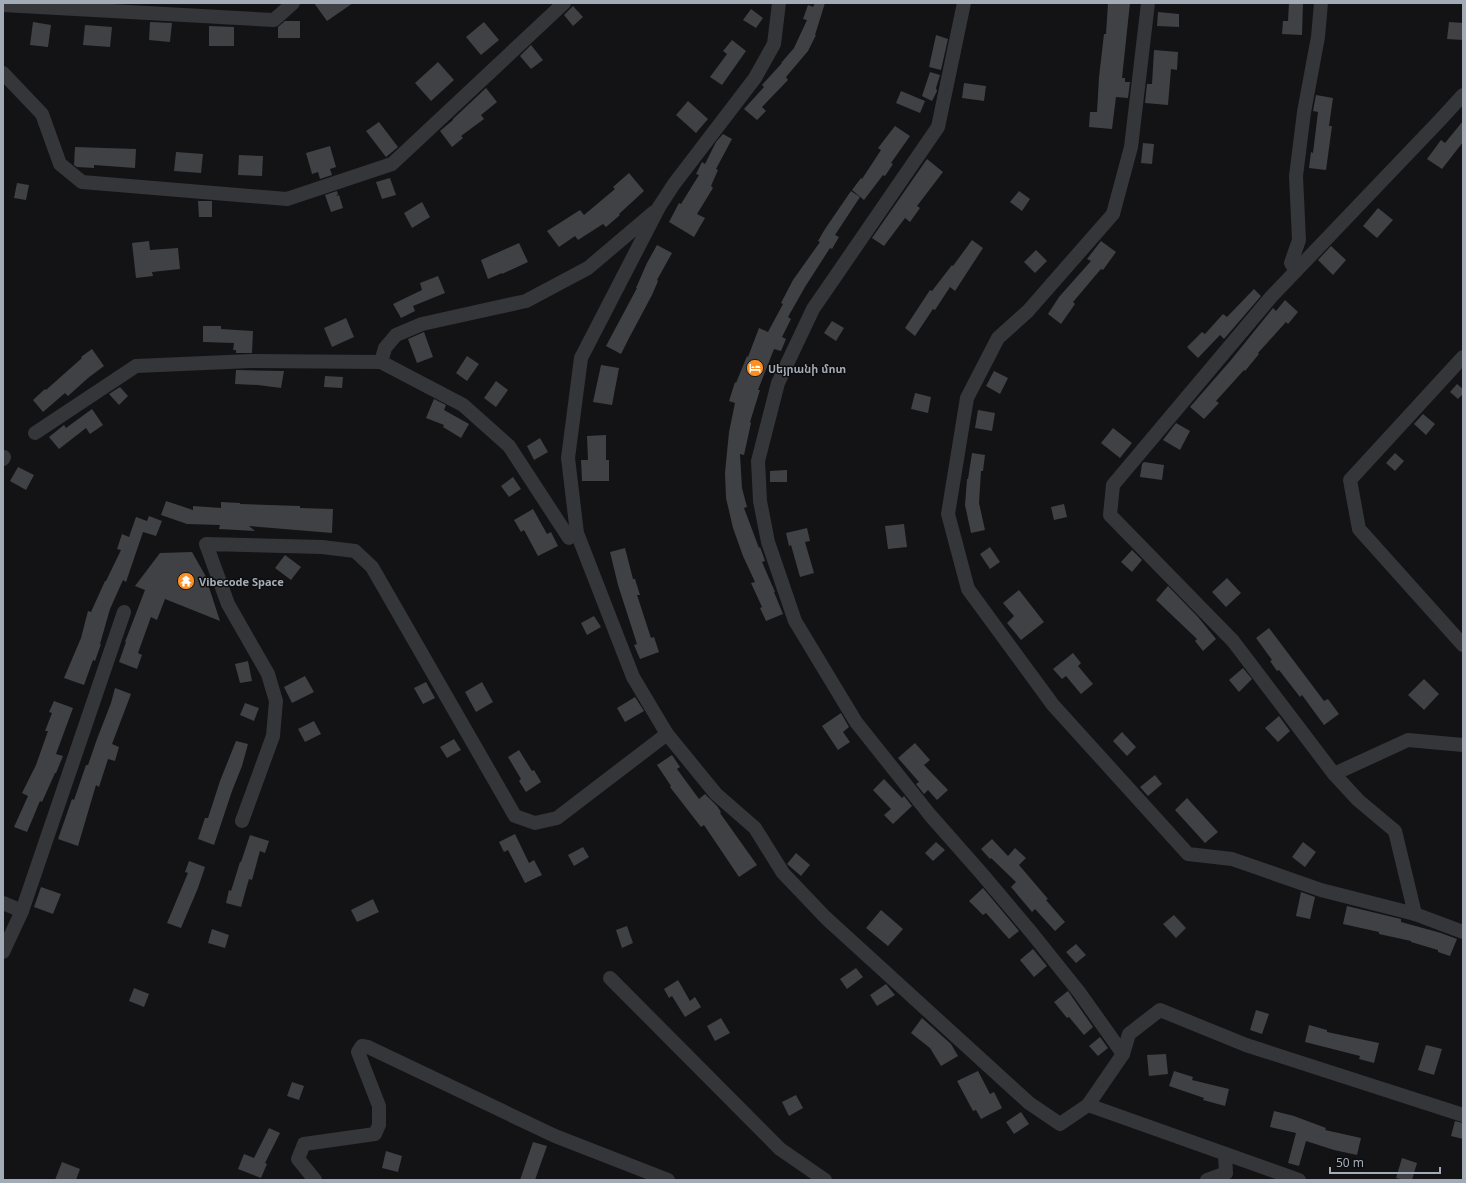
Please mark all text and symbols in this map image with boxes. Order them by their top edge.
hotel icon: Սեյրանի մոտ [745,358,765,378]
place label: Սեյրանի մոտ [768,361,846,376]
temple icon: Vibecode Space [176,571,196,591]
place label: Vibecode Space [199,574,284,589]
scale bar [1330,1149,1440,1175]
text: 50 m [1336,1154,1364,1171]

